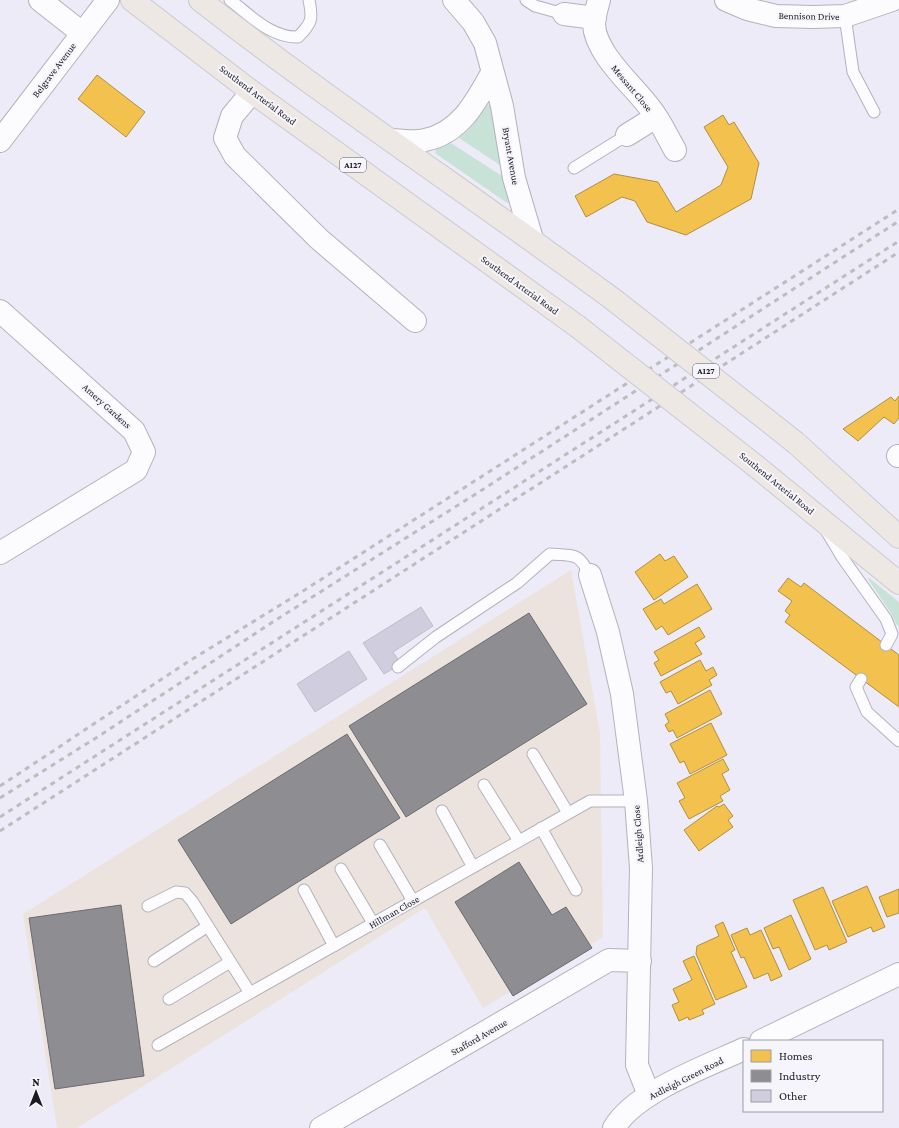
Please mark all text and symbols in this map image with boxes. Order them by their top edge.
street label: Bennison Drive [778,10,840,22]
street label: Belgrave Avenue [30,40,78,99]
street label: Messant Close [609,62,655,114]
street label: Southend Arterial Road [218,63,299,128]
street label: Bryant Avenue [501,126,522,186]
road number: A127 [340,158,366,172]
street label: Southend Arterial Road [479,253,561,317]
road number: A127 [693,364,719,378]
street label: Amery Gardens [80,381,134,431]
street label: Southend Arterial Road [737,449,817,517]
street label: Ardleigh Close [630,804,646,863]
street label: Hillman Close [367,893,422,931]
street label: Stafford Avenue [449,1016,510,1058]
legend [743,1040,883,1112]
text: Homes [779,1049,813,1063]
street label: Ardleigh Green Road [647,1054,726,1102]
text: Industry [779,1069,821,1083]
north arrow [16,1072,56,1112]
text: N [32,1076,40,1088]
text: Other [779,1089,808,1103]

